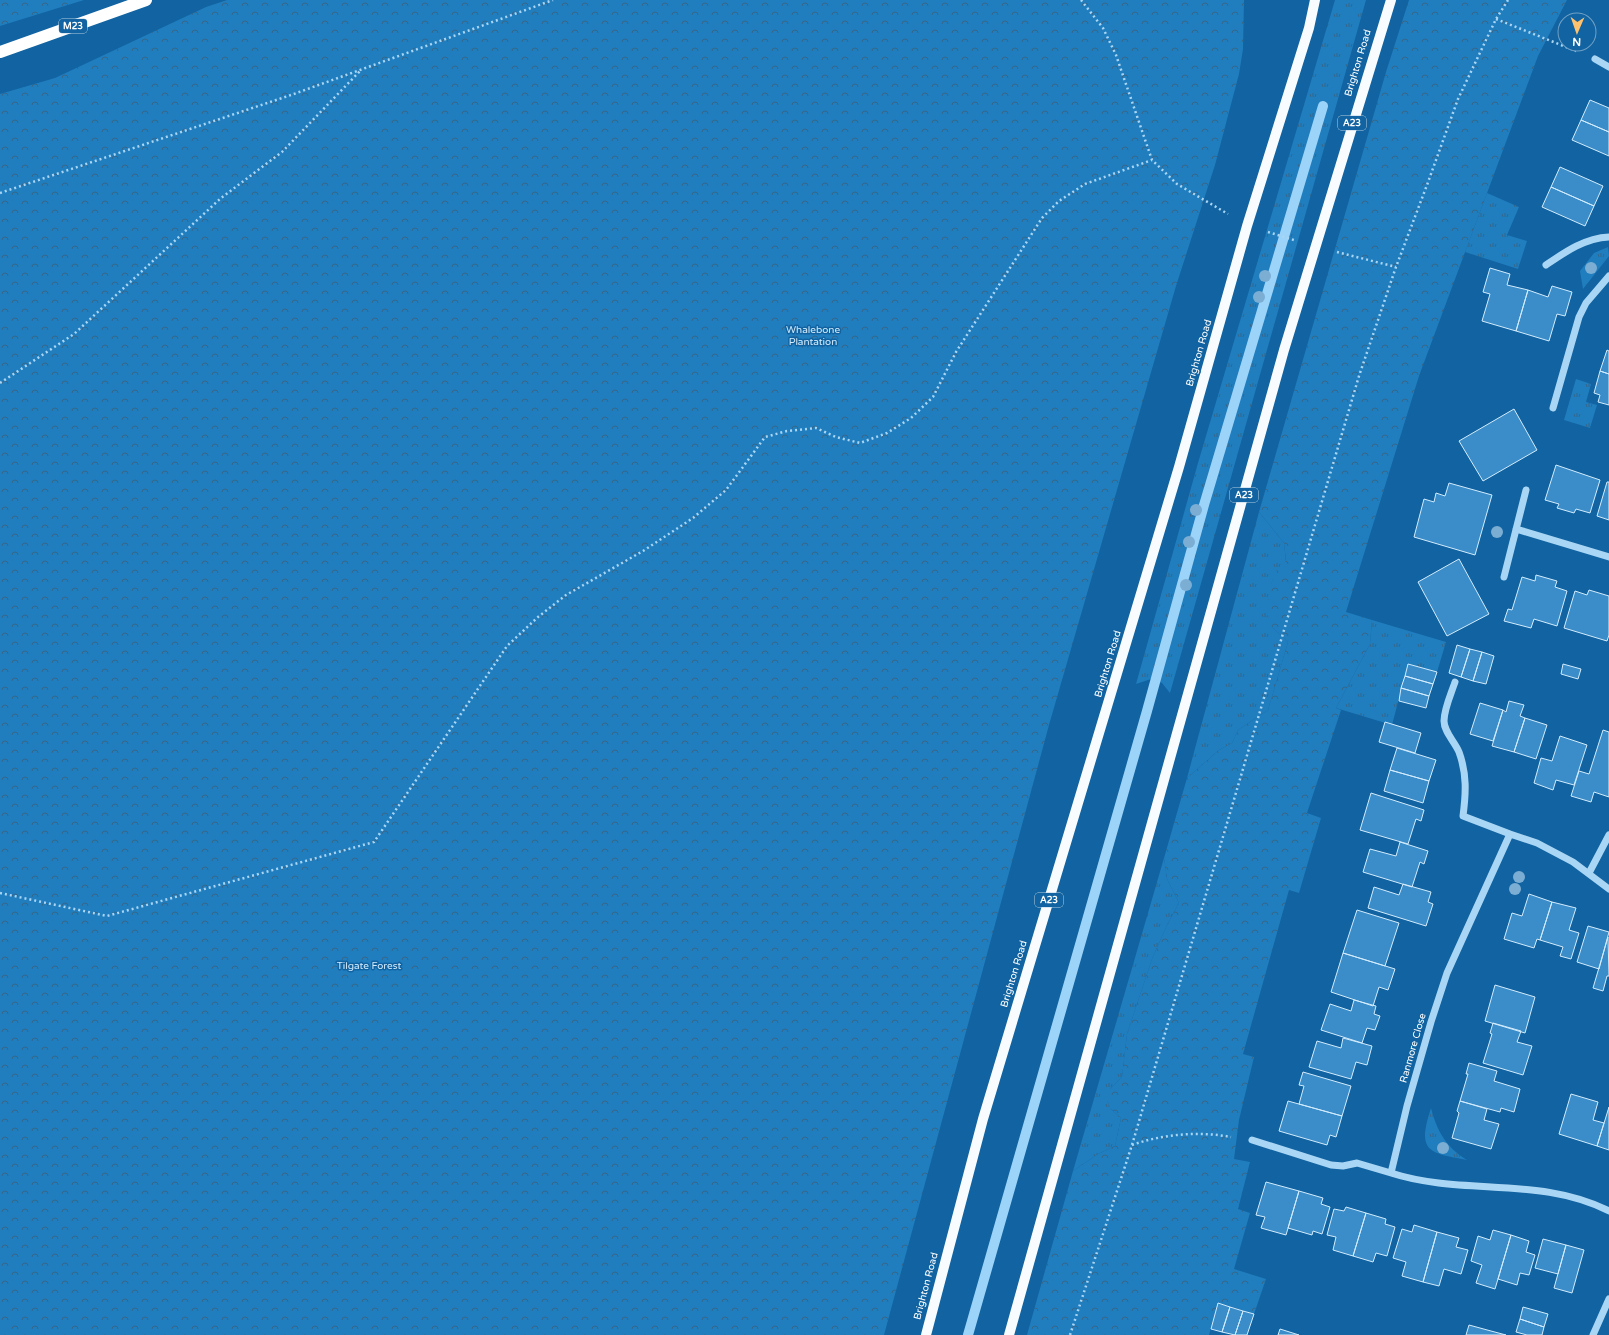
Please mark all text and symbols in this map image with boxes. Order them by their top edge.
north arrow [1557,12,1597,52]
road number: M23 [59,19,87,33]
street label: Brighton Road [1342,28,1374,98]
text: N [1572,35,1581,48]
road number: A23 [1338,116,1366,130]
street label: Brighton Road [1184,318,1214,388]
park label: Whalebone Plantation [786,324,840,348]
road number: A23 [1230,488,1258,502]
street label: Brighton Road [1092,629,1124,699]
road number: A23 [1035,893,1063,907]
street label: Brighton Road [998,939,1030,1009]
park label: Tilgate Forest [337,960,401,972]
street label: Ranmore Close [1397,1011,1429,1084]
street label: Brighton Road [911,1251,941,1321]

